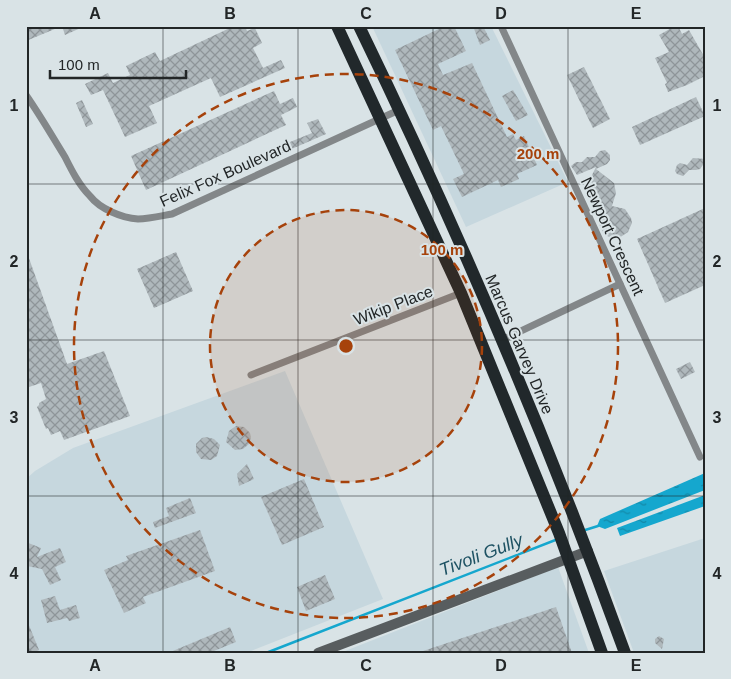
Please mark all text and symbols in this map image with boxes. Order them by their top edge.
text: A [89,5,101,22]
text: B [224,5,236,22]
text: C [360,5,372,22]
text: D [495,5,507,22]
text: E [631,5,642,22]
scale bar [50,48,186,80]
text: 100 m [58,56,100,73]
text: 1 [10,97,19,114]
text: 1 [713,97,722,114]
street label: Felix Fox Boulevard [157,137,293,210]
text: 200 m [517,145,559,162]
street label: Newport Crescent [578,175,648,298]
text: 100 m [421,241,463,258]
text: 2 [10,253,19,270]
text: 2 [713,253,722,270]
street label: Marcus Garvey Drive [482,272,557,417]
street label: Wikip Place [351,283,435,328]
centre of rings [337,337,355,355]
text: 3 [10,409,19,426]
text: 3 [713,409,722,426]
water label: Tivoli Gully [436,530,527,580]
text: 4 [10,565,19,582]
text: 4 [713,565,722,582]
text: A [89,657,101,674]
text: B [224,657,236,674]
text: C [360,657,372,674]
text: D [495,657,507,674]
text: E [631,657,642,674]

